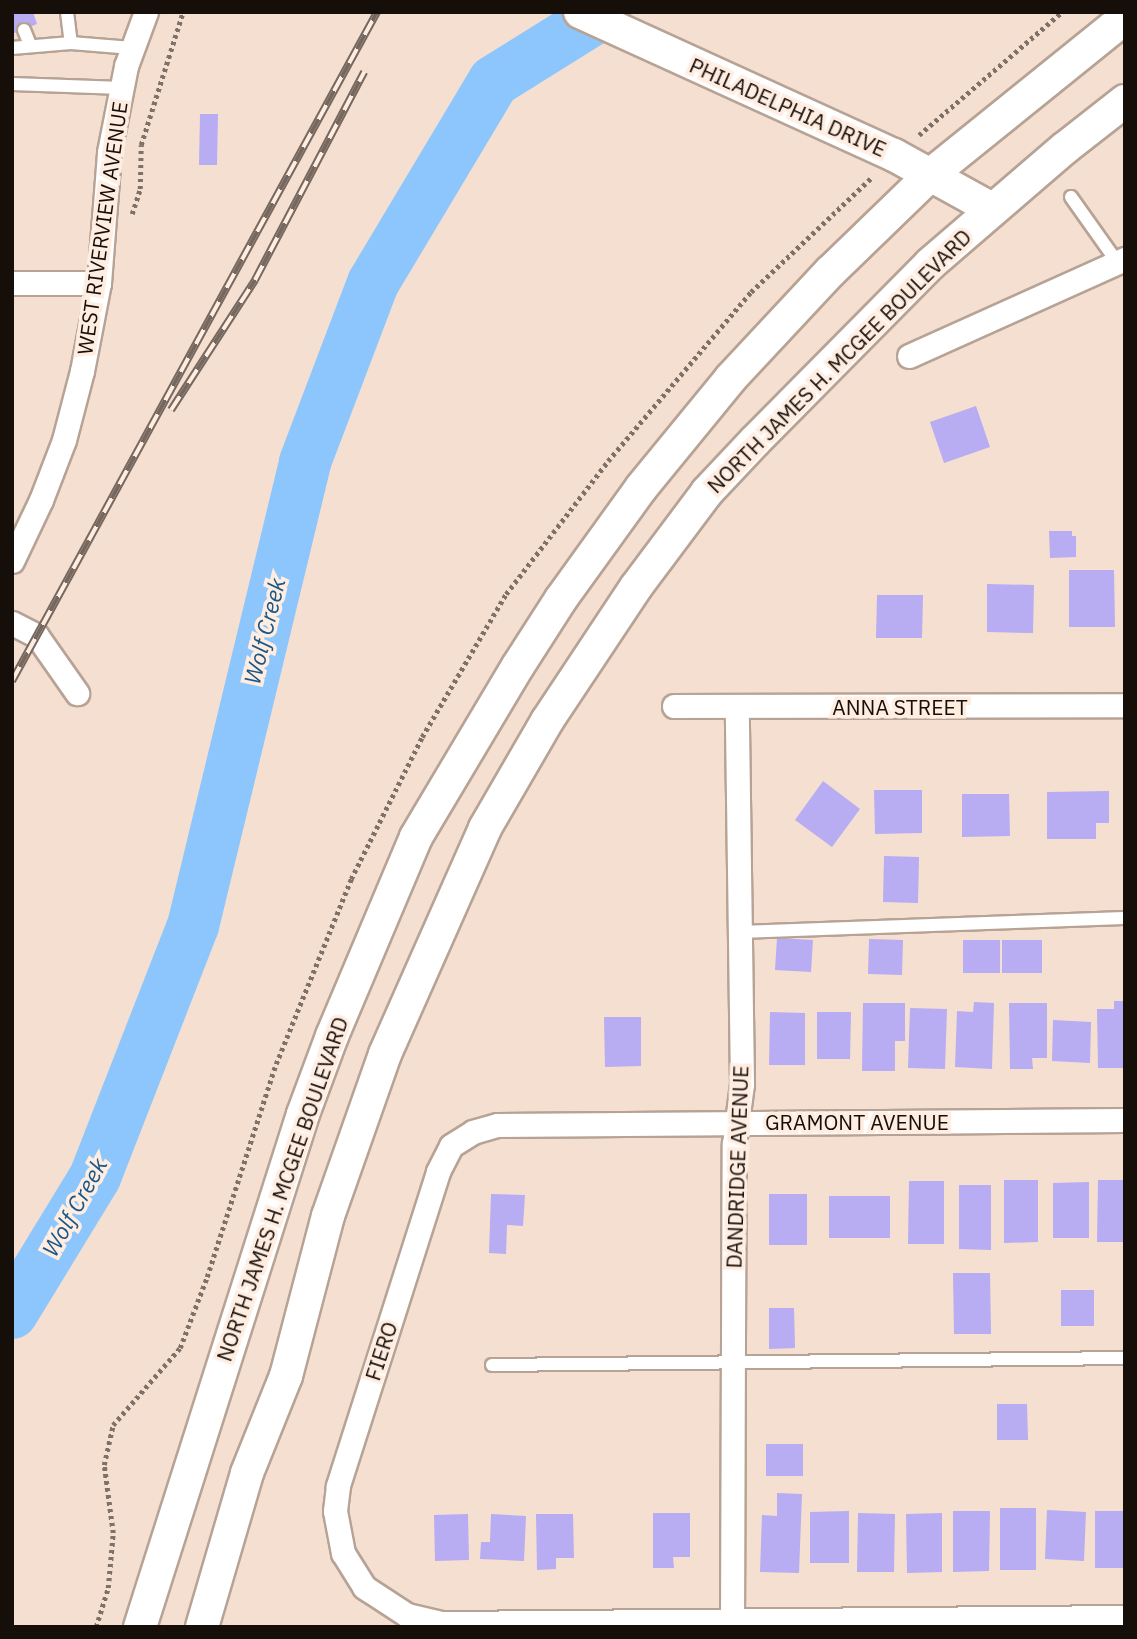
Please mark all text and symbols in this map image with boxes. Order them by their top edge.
street label: PHILADELPHIA DRIVE [686,52,890,162]
street label: WEST RIVERVIEW AVENUE [72,100,132,356]
street label: NORTH JAMES H. MCGEE BOULEVARD [702,224,976,498]
water label: Wolf Creek [238,575,290,687]
street label: ANNA STREET [832,694,968,720]
street label: NORTH JAMES H. MCGEE BOULEVARD [211,1013,353,1365]
street label: DANDRIDGE AVENUE [721,1065,753,1269]
street label: GRAMONT AVENUE [765,1109,949,1135]
water label: Wolf Creek [36,1153,112,1261]
street label: FIERO [360,1318,402,1384]

